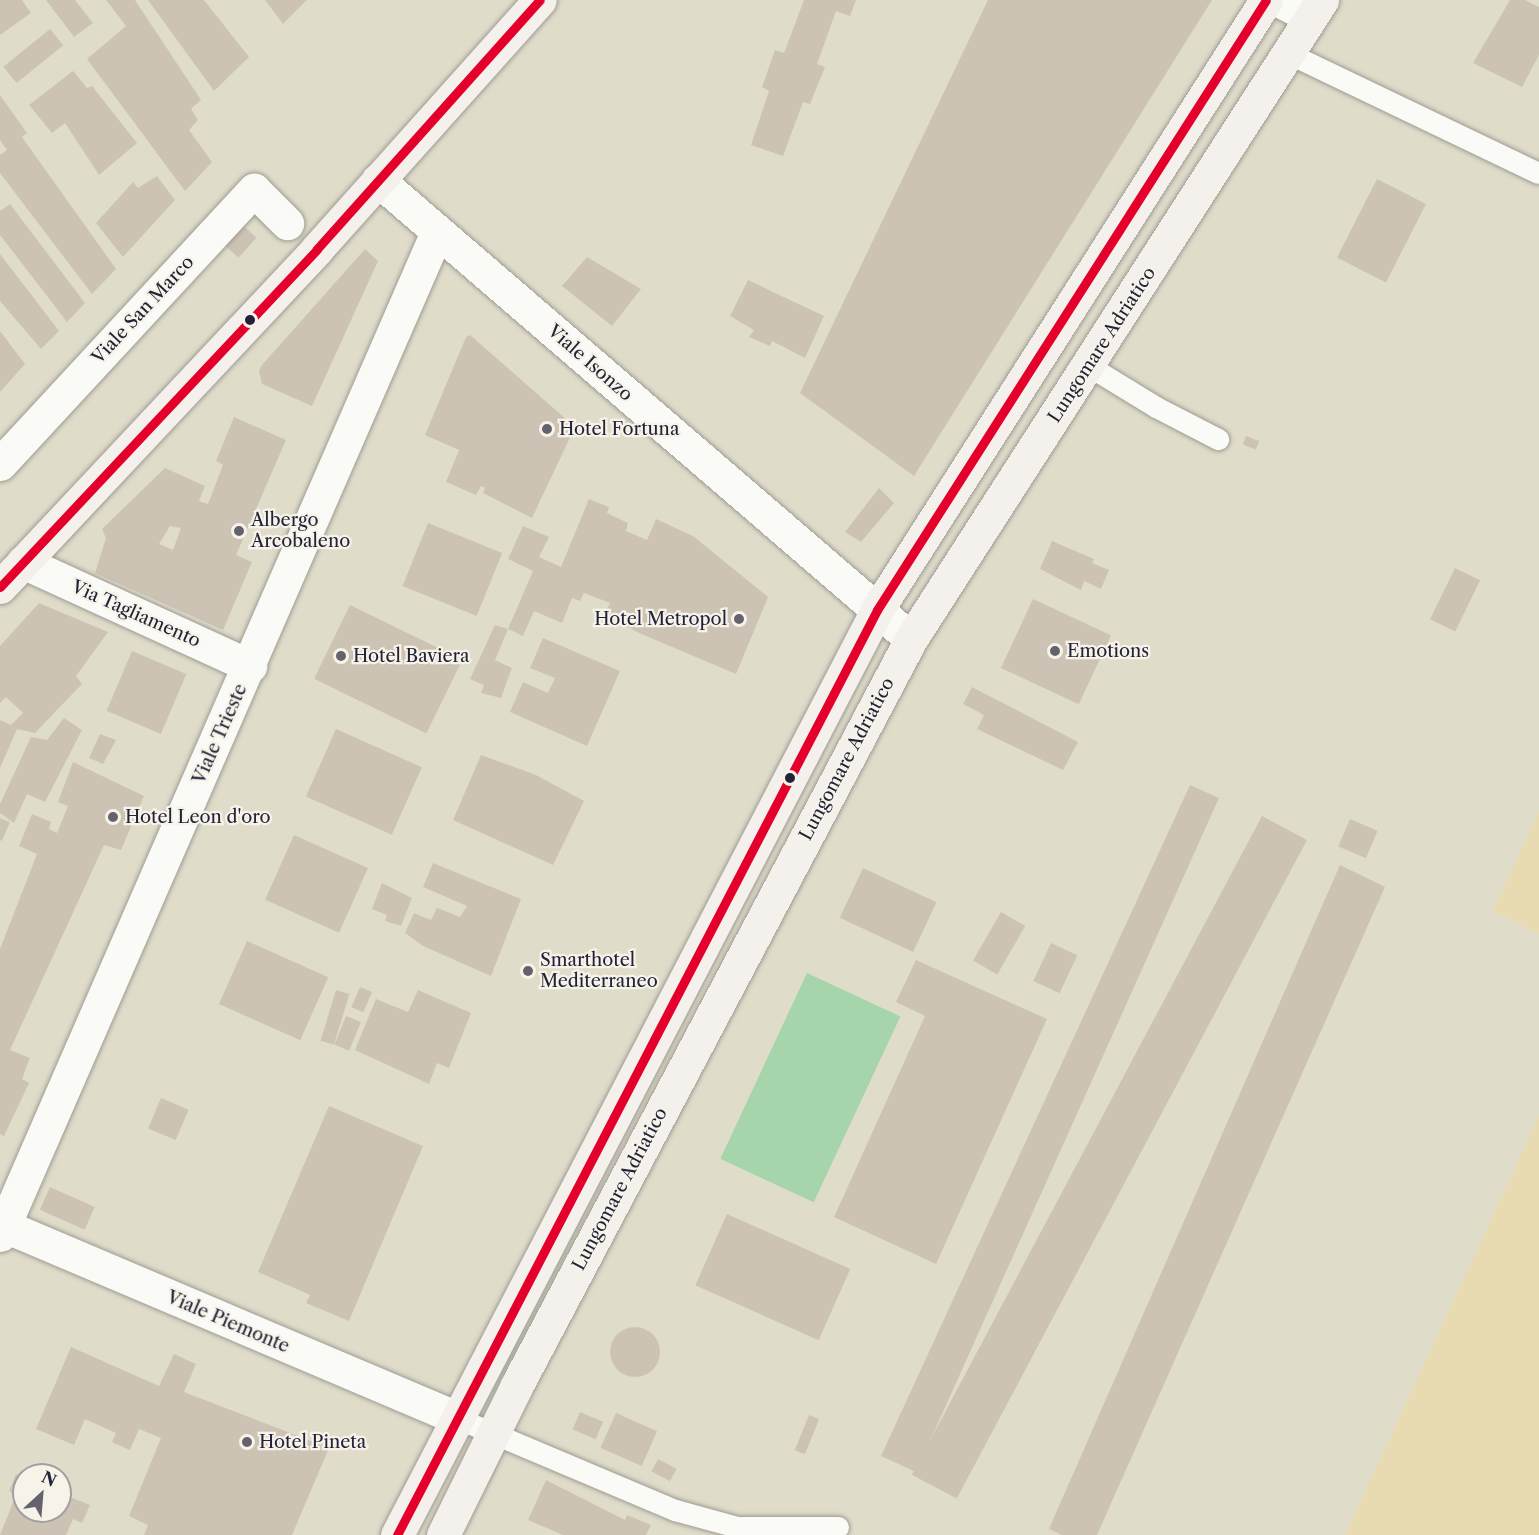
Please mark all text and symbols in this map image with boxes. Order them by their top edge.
street label: Viale San Marco [87,252,199,368]
street label: Lungomare Adriatico [1043,263,1161,427]
unlabelled marker [244,314,256,326]
street label: Viale Isonzo [543,320,637,406]
place label: Hotel Fortuna [559,418,679,440]
marker: Hotel Fortuna [540,422,554,436]
place label: Albergo Arcobaleno [251,510,350,552]
marker: Albergo Arcobaleno [232,524,246,538]
street label: Via Tagliamento [68,576,204,652]
place label: Hotel Metropol [594,608,727,630]
marker: Hotel Metropol [732,612,746,626]
place label: Emotions [1067,640,1149,662]
marker: Emotions [1048,644,1062,658]
place label: Hotel Baviera [353,645,469,667]
marker: Hotel Baviera [334,649,348,663]
street label: Lungomare Adriatico [795,674,899,844]
street label: Viale Trieste [188,680,252,788]
unlabelled marker [784,772,796,784]
place label: Hotel Leon d'oro [125,806,271,828]
marker: Hotel Leon d'oro [106,810,120,824]
place label: Smarthotel Mediterraneo [540,950,658,992]
marker: Smarthotel Mediterraneo [521,964,535,978]
street label: Lungomare Adriatico [568,1104,672,1274]
street label: Viale Piemonte [163,1286,293,1358]
place label: Hotel Pineta [259,1431,366,1453]
marker: Hotel Pineta [240,1435,254,1449]
north arrow [12,1463,72,1523]
text: N [38,1467,60,1491]

